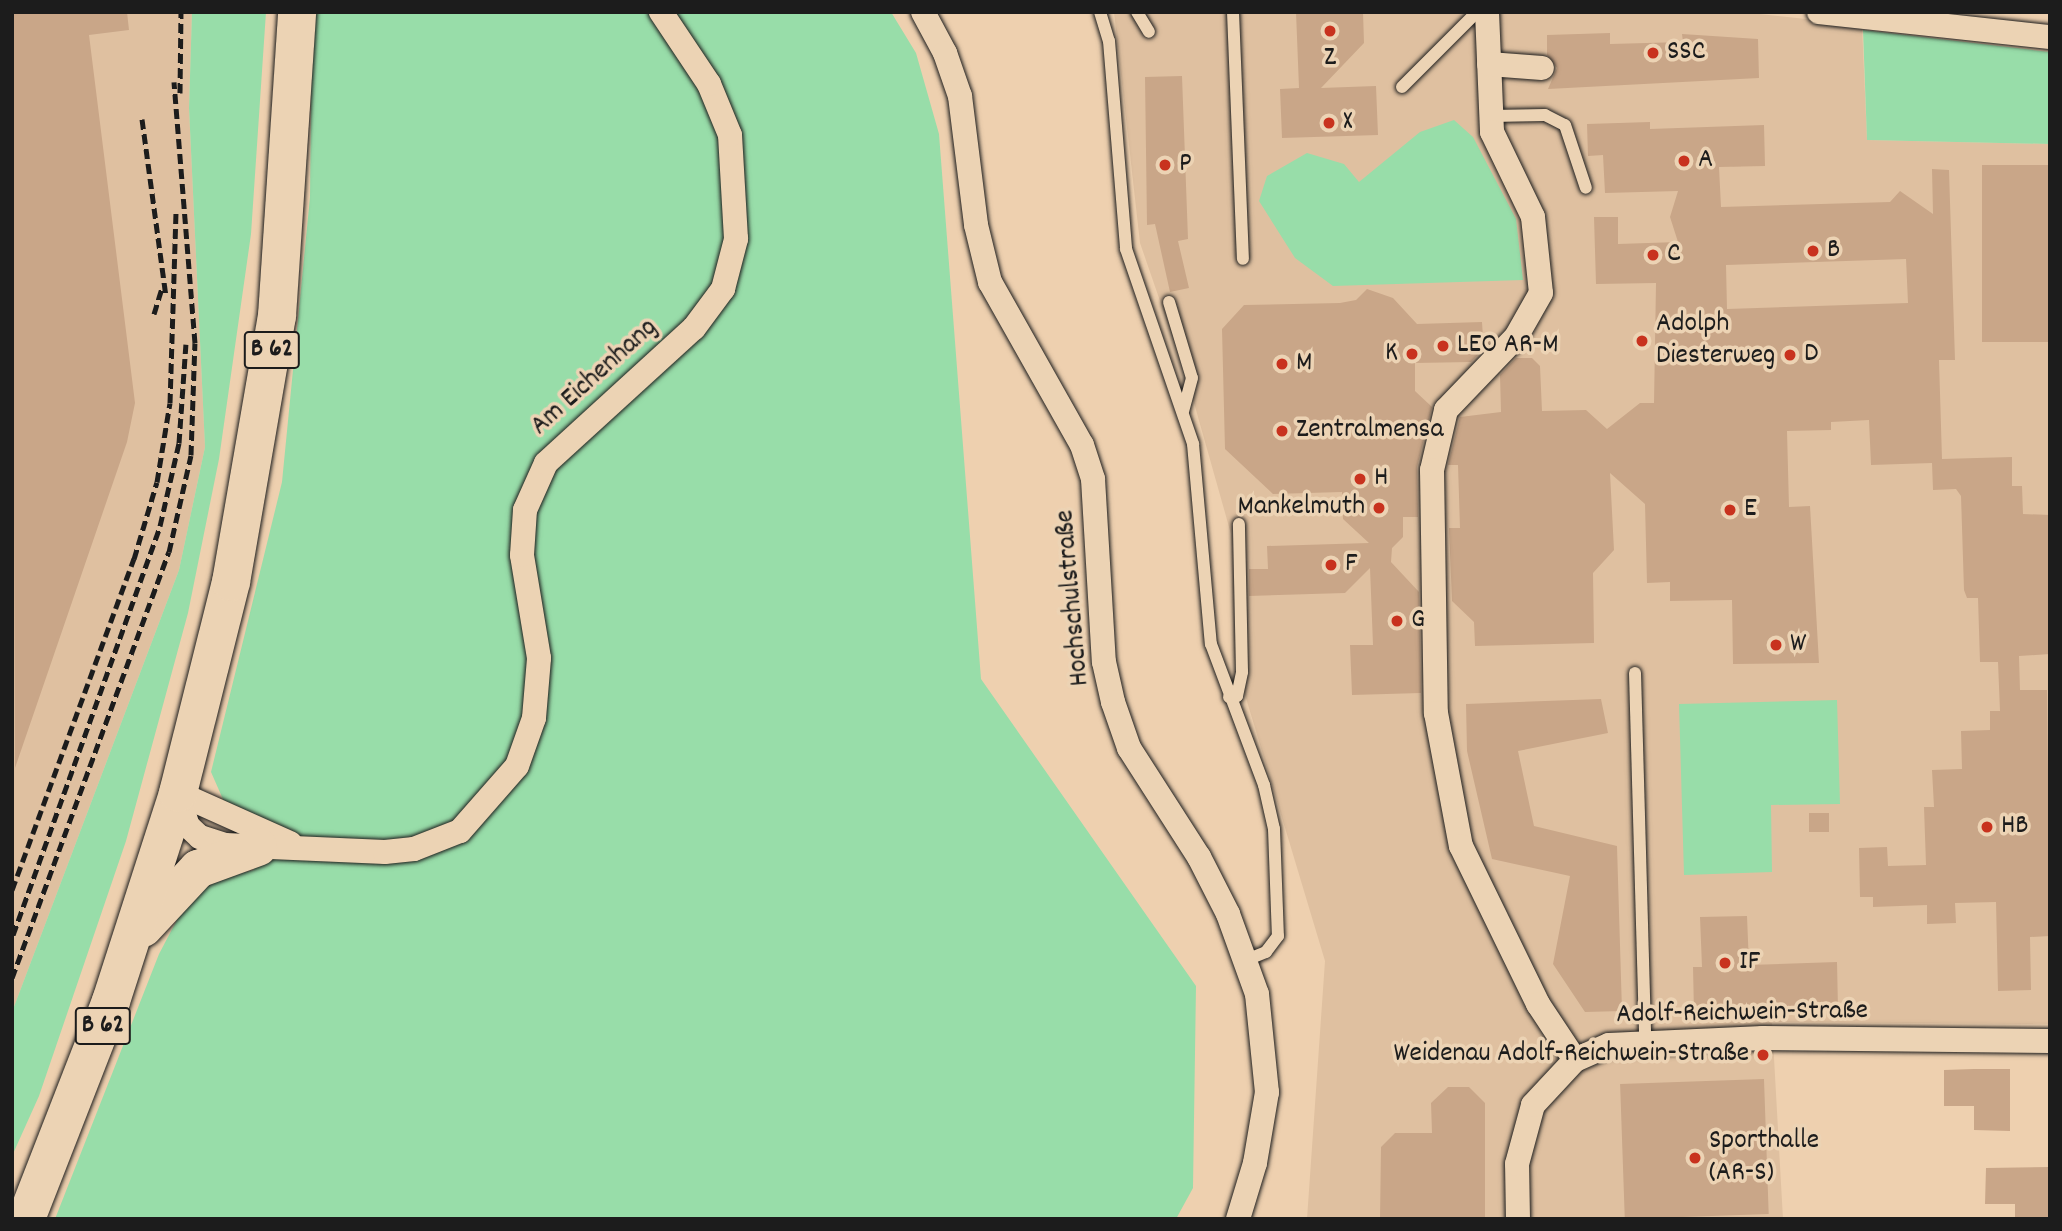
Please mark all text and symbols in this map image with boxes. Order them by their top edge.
marker: Z [1322,23,1338,39]
place label: SSC [1667,36,1706,70]
place label: Z [1324,42,1336,76]
marker: SSC [1645,45,1661,61]
place label: X [1343,106,1353,140]
marker: X [1321,115,1337,131]
place label: A [1698,144,1713,178]
place label: P [1179,148,1192,182]
marker: A [1676,153,1692,169]
marker: P [1157,157,1173,173]
place label: B [1827,234,1840,268]
place label: C [1667,238,1681,272]
marker: B [1805,243,1821,259]
marker: C [1645,247,1661,263]
place label: Adolph Diesterweg [1656,308,1775,374]
street label: Am Eichenhang [525,312,665,444]
road number: B 62 [242,328,302,372]
place label: LEO AR-M [1457,329,1559,363]
marker: Adolph Diesterweg [1634,333,1650,349]
place label: K [1385,337,1398,371]
marker: LEO AR-M [1435,338,1451,354]
place label: D [1804,338,1818,372]
marker: K [1404,346,1420,362]
place label: M [1296,347,1312,381]
marker: D [1782,347,1798,363]
marker: M [1274,356,1290,372]
place label: Zentralmensa [1296,414,1444,448]
marker: Zentralmensa [1274,423,1290,439]
place label: H [1374,462,1388,496]
marker: H [1352,471,1368,487]
place label: Mankelmuth [1238,491,1365,525]
place label: E [1744,493,1757,527]
marker: Mankelmuth [1371,500,1387,516]
marker: E [1722,502,1738,518]
street label: Hochschulstraße [1050,509,1098,687]
place label: F [1345,548,1357,582]
marker: F [1323,557,1339,573]
place label: G [1411,604,1425,638]
marker: G [1389,613,1405,629]
place label: W [1790,628,1806,662]
marker: W [1768,637,1784,653]
place label: HB [2001,810,2029,844]
marker: HB [1979,819,1995,835]
place label: IF [1739,946,1760,980]
marker: IF [1717,955,1733,971]
street label: Adolf-Reichwein-Straße [1616,995,1868,1033]
road number: B 62 [73,1004,133,1049]
place label: Weidenau Adolf-Reichwein-Straße [1394,1038,1749,1072]
marker: Weidenau Adolf-Reichwein-Straße [1755,1047,1771,1063]
place label: Sporthalle (AR-S) [1709,1125,1819,1191]
marker: Sporthalle (AR-S) [1687,1150,1703,1166]

